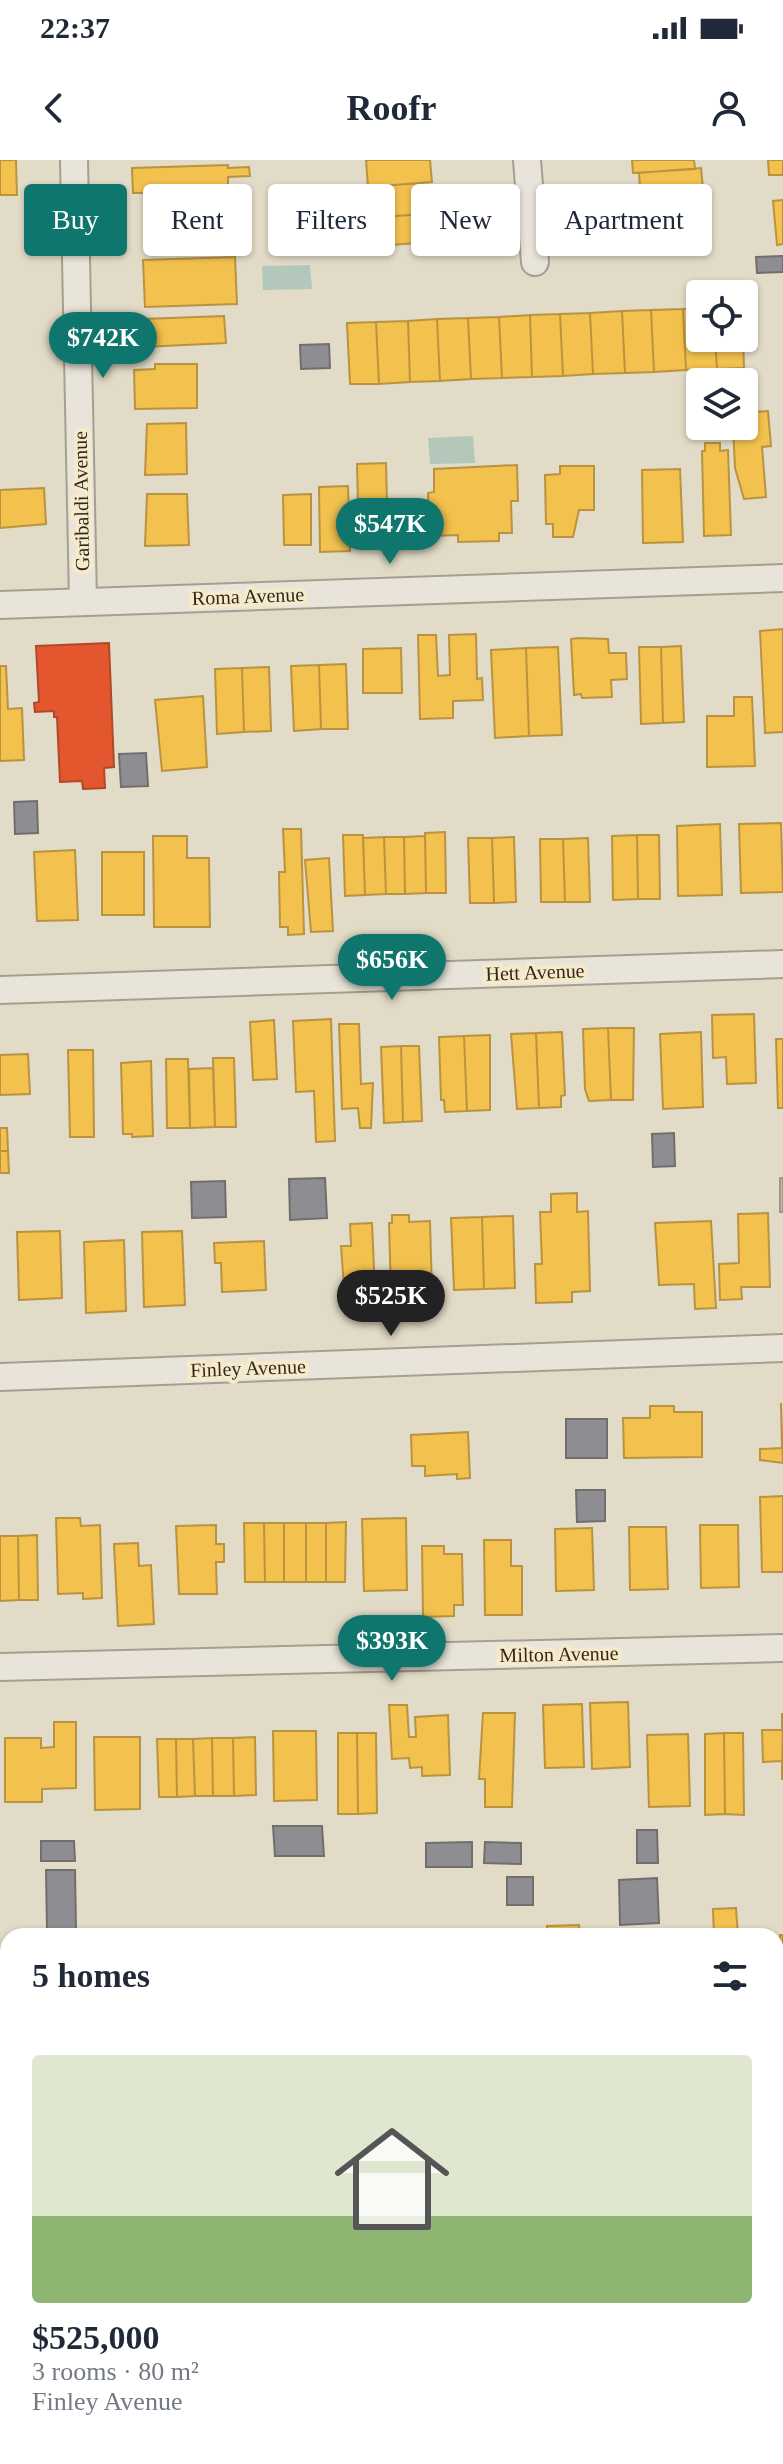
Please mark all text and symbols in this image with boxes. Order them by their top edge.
text: 22:37 [40,11,110,44]
icon: back [32,86,76,130]
icon: person [707,86,751,130]
text: Roofr [347,88,436,128]
chip: Buy [24,184,127,256]
chip: Rent [143,184,252,256]
chip: Filters [268,184,395,256]
chip: New [411,184,520,256]
chip: Apartment [536,184,712,256]
map controls [686,280,758,440]
button: locate [686,280,758,352]
pin: $742K [47,312,159,380]
text: $742K [67,323,139,352]
button: layers [686,368,758,440]
street label: Garibaldi Avenue [69,431,93,571]
pin: $547K [334,498,446,566]
text: $547K [354,509,426,538]
street label: Roma Avenue [191,583,305,609]
pin: $656K [336,934,448,1002]
text: $656K [356,945,428,974]
street label: Hett Avenue [485,959,585,985]
pin: $525K [335,1270,447,1338]
text: $525K [355,1281,427,1310]
street label: Finley Avenue [190,1355,306,1382]
pin: $393K [336,1615,448,1683]
text: $393K [356,1626,428,1655]
street label: Milton Avenue [499,1642,619,1666]
icon: filters [708,1954,752,1998]
text: 5 homes [32,1957,150,1994]
icon: home [320,2107,464,2251]
text: $525,000 [32,2319,160,2356]
text: 3 rooms · 80 m² [32,2357,199,2386]
text: Finley Avenue [32,2387,182,2416]

